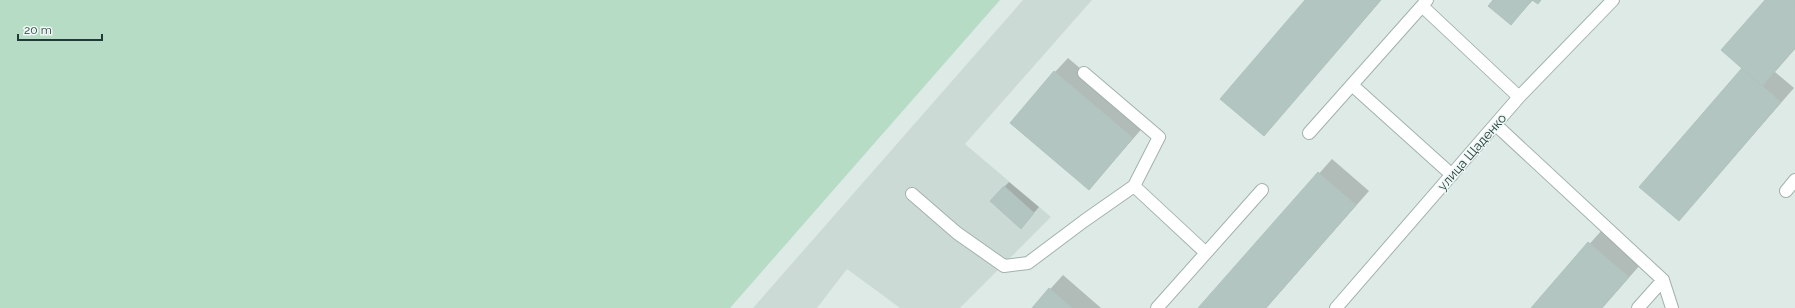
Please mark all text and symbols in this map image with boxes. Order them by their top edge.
scale bar [18,16,102,42]
text: 20 m [24,23,52,37]
street label: улица Щаденко [1435,110,1510,193]

